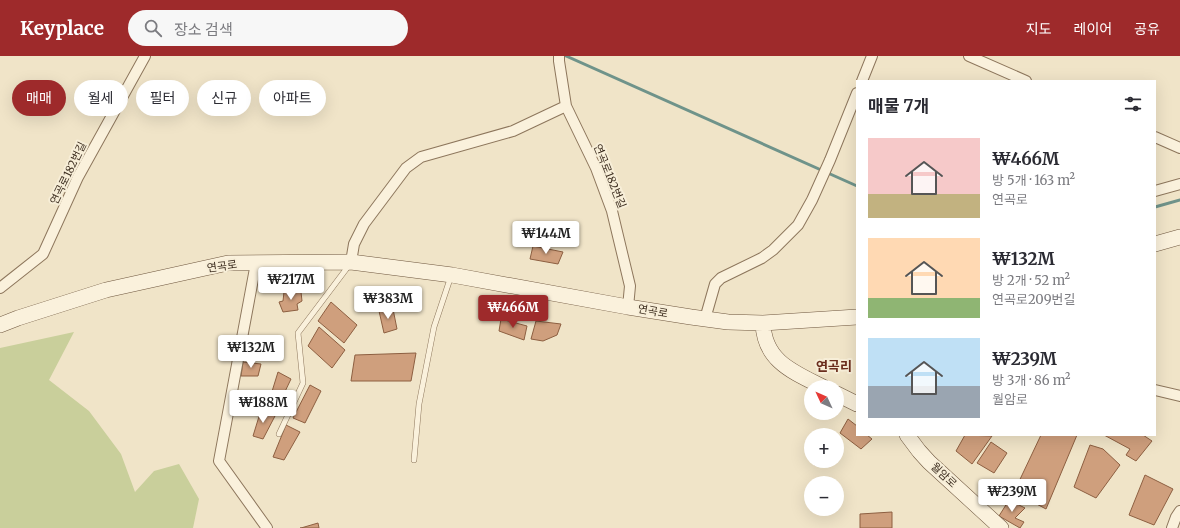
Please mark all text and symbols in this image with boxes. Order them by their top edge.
search box [128,10,408,46]
text: Keyplace [20,16,104,40]
icon: search [142,17,164,39]
text: 장소 검색 [174,20,233,39]
text: 지도 [1026,20,1052,38]
text: 레이어 [1074,20,1112,38]
text: 공유 [1134,20,1160,38]
chip: 매매 [12,80,66,116]
chip: 월세 [74,80,128,116]
chip: 필터 [136,80,189,116]
chip: 신규 [197,80,251,116]
chip: 아파트 [259,80,326,116]
icon: filters [1122,93,1144,115]
text: 매물 7개 [868,95,929,117]
street label: 연곡로182번길 [47,139,89,207]
street label: 연곡로182번길 [591,142,629,210]
text: ₩466M [992,148,1059,170]
icon: home [900,154,948,202]
text: 방 5개 · 163 m² [992,172,1075,189]
text: 연곡로 [992,191,1028,208]
pin: ₩144M [518,221,574,255]
text: ₩144M [521,225,571,242]
text: ₩132M [992,248,1055,270]
icon: home [900,254,948,302]
street label: 연곡로 [206,257,238,275]
pin: ₩217M [263,267,319,301]
text: ₩217M [267,271,315,288]
text: 방 2개 · 52 m² [992,272,1070,289]
pin: ₩383M [360,286,416,320]
text: ₩383M [363,290,413,307]
text: 연곡로209번길 [992,291,1075,308]
pin: ₩466M [485,295,541,329]
text: ₩466M [487,299,539,316]
street label: 연곡로 [637,301,669,321]
pin: ₩132M [223,335,279,369]
text: ₩132M [227,339,275,356]
text: ₩239M [992,348,1057,370]
icon: home [900,354,948,402]
district label: 연곡리 [816,358,852,375]
text: 방 3개 · 86 m² [992,372,1071,389]
north arrow [804,380,844,420]
map controls [804,380,844,516]
pin: ₩188M [235,390,291,424]
text: 월암로 [992,391,1028,408]
text: ₩188M [238,394,288,411]
button: + [804,428,844,468]
street label: 월암로 [928,460,960,490]
button: − [804,476,844,516]
pin: ₩239M [984,479,1040,513]
text: ₩239M [987,483,1037,500]

